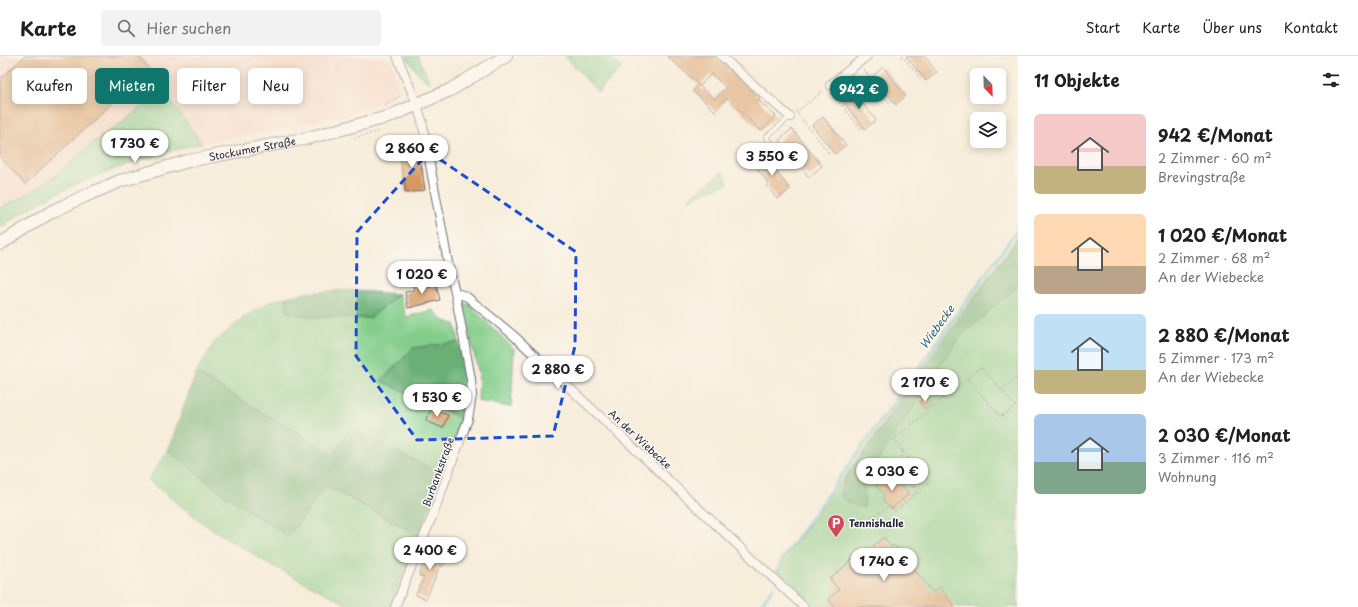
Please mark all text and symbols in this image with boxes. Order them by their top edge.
search box [101,10,381,46]
text: Karte [20,14,77,42]
text: Hier suchen [147,16,231,39]
icon: search [115,17,137,39]
text: Start [1085,17,1120,38]
text: Karte [1142,17,1180,38]
text: Über uns [1202,17,1262,38]
text: Kontakt [1284,17,1338,38]
text: 11 Objekte [1034,67,1120,93]
chip: Kaufen [12,68,87,104]
chip: Mieten [95,68,169,104]
chip: Filter [177,68,240,104]
chip: Neu [248,68,303,104]
north arrow [970,68,1006,104]
map controls [970,68,1006,148]
icon: filters [1320,69,1342,91]
pin: 942 € [831,76,887,110]
text: 942 € [839,79,879,98]
button: layers [970,112,1006,148]
text: 942 €/Monat [1158,122,1273,148]
pin: 1 730 € [98,130,172,164]
icon: home [1066,130,1114,178]
text: 1 730 € [111,133,159,152]
street label: Stockumer Straße [207,133,297,164]
pin: 2 860 € [375,135,449,169]
text: 2 860 € [385,138,439,157]
pin: 3 550 € [735,143,809,177]
text: 3 550 € [746,146,798,165]
text: 2 Zimmer · 60 m² [1158,148,1272,167]
text: Brevingstraße [1158,167,1245,186]
text: 1 020 €/Monat [1158,222,1287,248]
icon: home [1066,230,1114,278]
text: 2 Zimmer · 68 m² [1158,248,1270,267]
pin: 1 020 € [385,261,459,295]
text: 1 020 € [396,264,448,283]
text: An der Wiebecke [1158,267,1264,286]
water label: Wiebecke [915,300,959,352]
text: 2 880 €/Monat [1158,322,1290,348]
icon: home [1066,330,1114,378]
text: 5 Zimmer · 173 m² [1158,348,1274,367]
pin: 2 880 € [521,356,595,390]
text: 2 880 € [532,359,584,378]
text: An der Wiebecke [1158,367,1264,386]
pin: 2 170 € [888,369,962,403]
text: 2 170 € [900,372,950,391]
pin: 1 530 € [400,384,474,418]
text: 1 530 € [412,387,462,406]
street label: An der Wiebecke [605,405,675,472]
text: 2 030 €/Monat [1158,422,1291,448]
icon: home [1066,430,1114,478]
street label: Burbankstraße [418,435,457,509]
text: 3 Zimmer · 116 m² [1158,448,1274,467]
pin: 2 030 € [855,458,929,492]
text: 2 030 € [865,461,919,480]
text: Wohnung [1158,467,1217,486]
parking icon: Tennishalle [826,513,846,538]
place label: Tennishalle [849,515,904,530]
pin: 2 400 € [393,537,467,571]
text: 2 400 € [403,540,457,559]
pin: 1 740 € [847,548,921,582]
text: 1 740 € [859,551,909,570]

